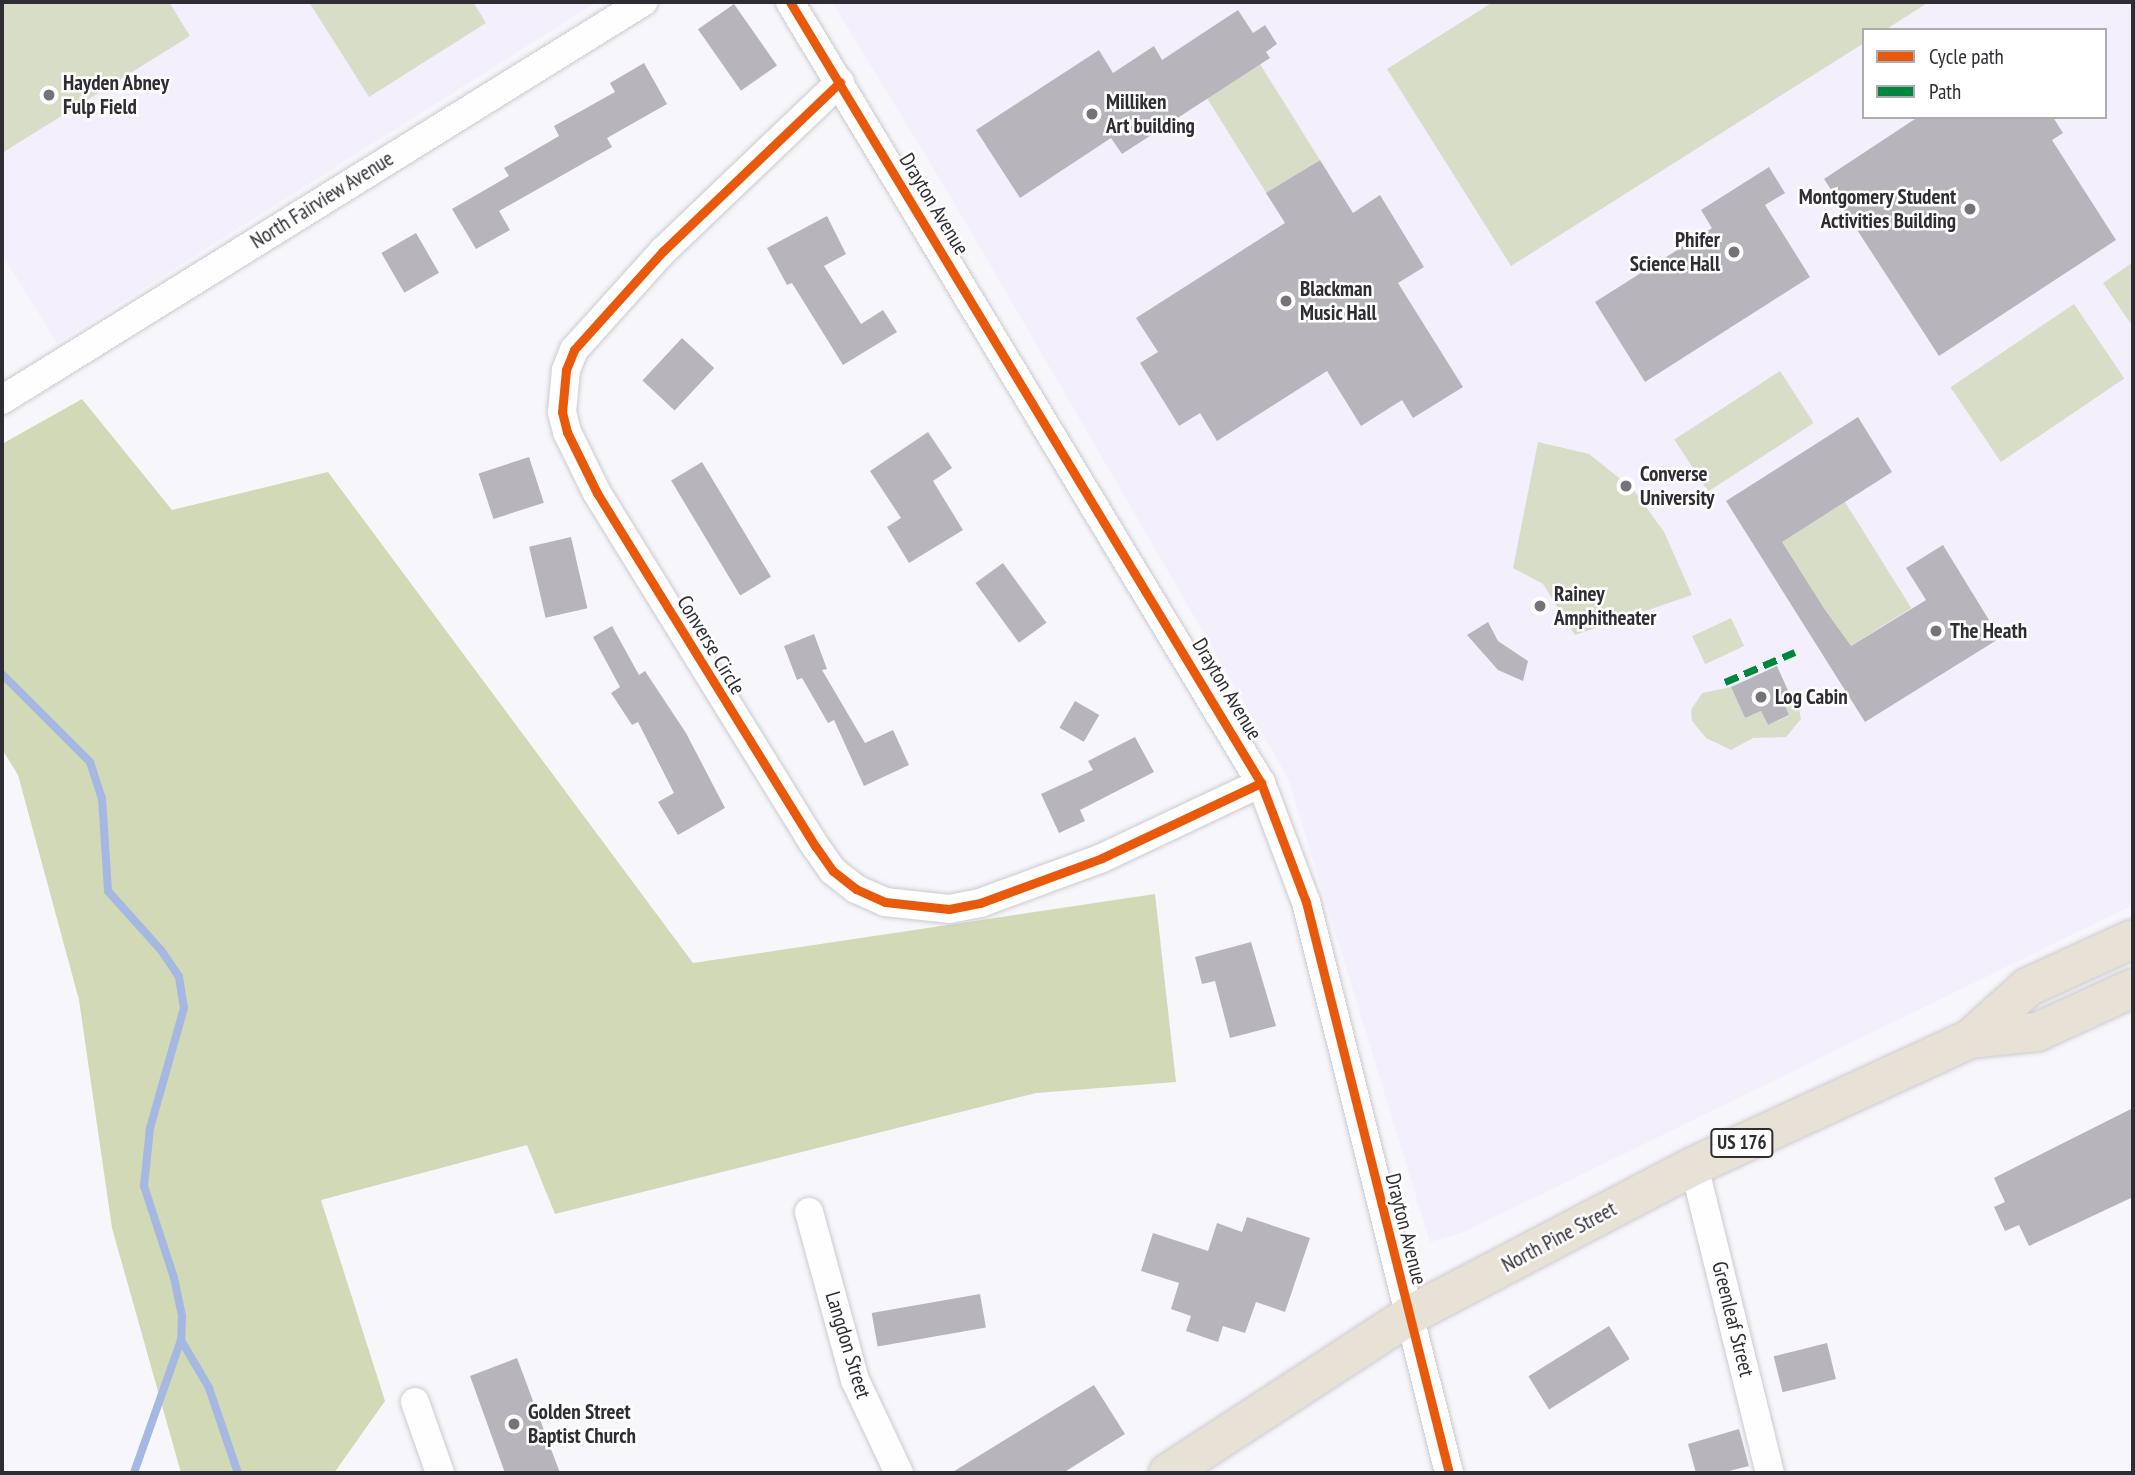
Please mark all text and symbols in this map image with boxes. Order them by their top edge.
legend [1862,28,2107,119]
text: Cycle path [1929,43,2004,70]
place label: Hayden Abney Fulp Field [63,70,170,120]
text: Path [1929,78,1961,105]
marker: Hayden Abney Fulp Field [41,87,57,103]
place label: Milliken Art building [1106,89,1195,139]
marker: Milliken Art building [1084,106,1100,122]
street label: North Fairview Avenue [246,146,398,254]
street label: Drayton Avenue [894,148,974,260]
place label: Montgomery Student Activities Building [1798,184,1956,234]
marker: Montgomery Student Activities Building [1962,201,1978,217]
place label: Phifer Science Hall [1630,227,1720,277]
marker: Phifer Science Hall [1726,244,1742,260]
place label: Blackman Music Hall [1300,276,1377,326]
marker: Blackman Music Hall [1278,293,1294,309]
place label: Converse University [1640,461,1715,511]
marker: Converse University [1618,478,1634,494]
place label: Rainey Amphitheater [1554,581,1656,631]
street label: Converse Circle [672,591,750,699]
marker: Rainey Amphitheater [1532,598,1548,614]
place label: The Heath [1950,618,2027,644]
marker: The Heath [1928,623,1944,639]
street label: Drayton Avenue [1187,633,1267,745]
place label: Log Cabin [1775,684,1848,710]
marker: Log Cabin [1753,689,1769,705]
road number: US 176 [1709,1128,1775,1158]
street label: Drayton Avenue [1380,1170,1432,1288]
street label: North Pine Street [1497,1196,1621,1278]
street label: Greenleaf Street [1707,1259,1759,1379]
street label: Langdon Street [820,1289,876,1401]
place label: Golden Street Baptist Church [528,1399,636,1449]
marker: Golden Street Baptist Church [506,1416,522,1432]

